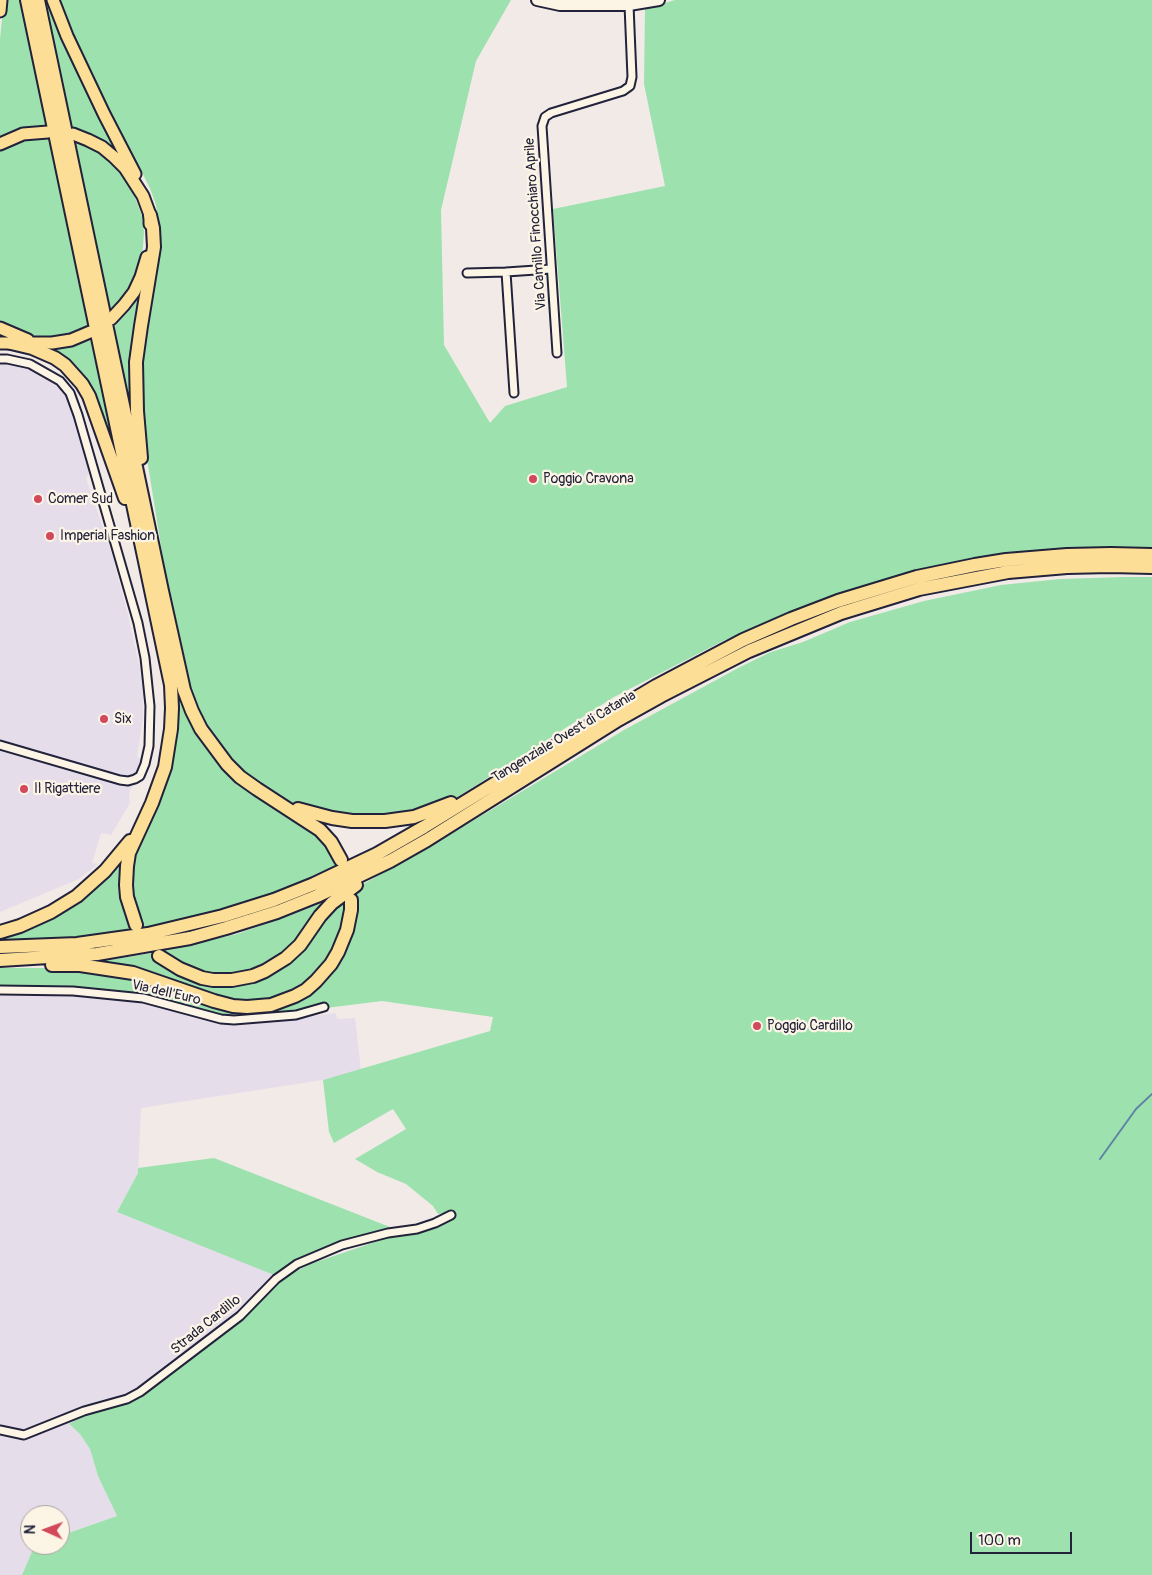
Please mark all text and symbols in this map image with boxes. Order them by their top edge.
street label: Via Camillo Finocchiaro Aprile [522,137,550,311]
place label: Poggio Cravona [543,471,634,487]
marker: Poggio Cravona [527,473,539,485]
place label: Comer Sud [48,491,113,507]
marker: Comer Sud [32,493,44,505]
place label: Imperial Fashion [60,528,155,544]
marker: Imperial Fashion [44,530,56,542]
street label: Tangenziale Ovest di Catania [489,687,639,787]
place label: Six [114,711,132,727]
marker: Six [98,713,110,725]
place label: Il Rigattiere [34,781,100,797]
marker: Il Rigattiere [18,783,30,795]
street label: Via dell'Euro [130,977,202,1009]
place label: Poggio Cardillo [767,1018,853,1034]
marker: Poggio Cardillo [751,1020,763,1032]
street label: Strada Cardillo [168,1292,244,1358]
north arrow [20,1505,70,1555]
scale bar [972,1522,1074,1554]
text: N [22,1524,39,1535]
text: 100 m [978,1531,1021,1550]

